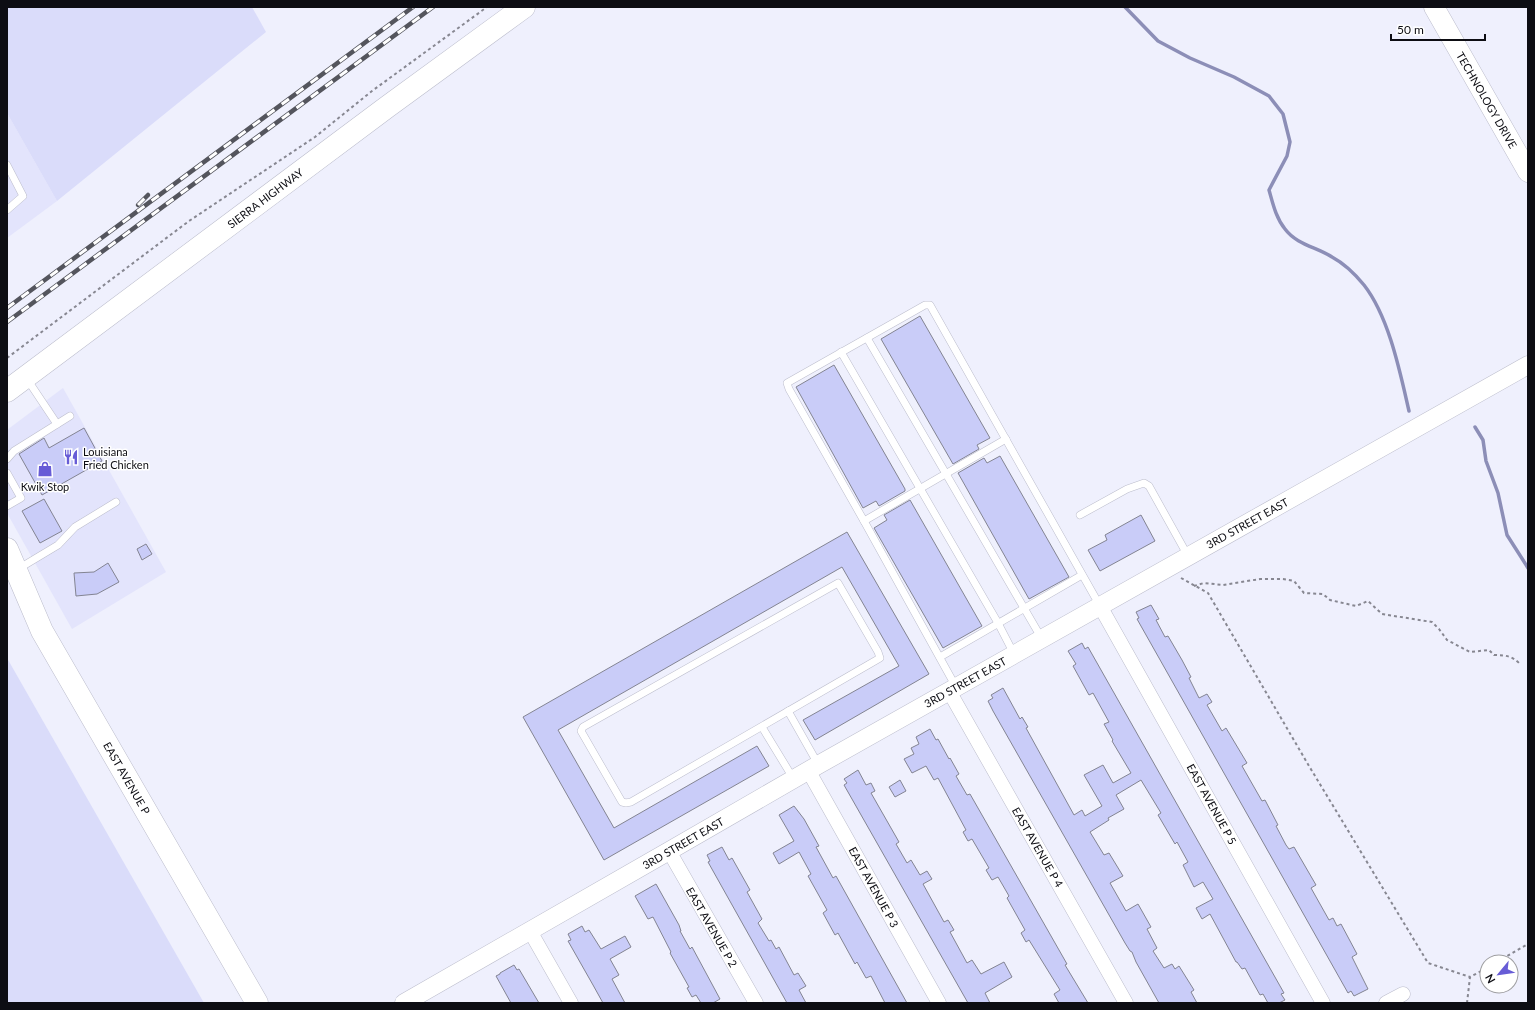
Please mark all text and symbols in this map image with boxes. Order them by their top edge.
scale bar [1391,16,1485,42]
text: 50 m [1397,22,1424,37]
street label: TECHNOLOGY DRIVE [1454,50,1520,150]
street label: SIERRA HIGHWAY [225,165,306,231]
place label: Louisiana Fried Chicken [83,445,149,471]
restaurant icon: Louisiana Fried Chicken [62,448,80,466]
shop icon: Kwik Stop [36,460,54,478]
place label: Kwik Stop [21,480,69,493]
street label: 3RD STREET EAST [1204,495,1291,551]
street label: 3RD STREET EAST [922,654,1009,710]
street label: EAST AVENUE P [101,740,153,817]
street label: EAST AVENUE P 5 [1184,761,1240,847]
street label: EAST AVENUE P 4 [1010,805,1066,890]
street label: 3RD STREET EAST [640,814,726,872]
street label: EAST AVENUE P 3 [846,844,902,930]
street label: EAST AVENUE P 2 [684,885,740,969]
north arrow [1479,954,1519,994]
text: N [1482,972,1498,986]

